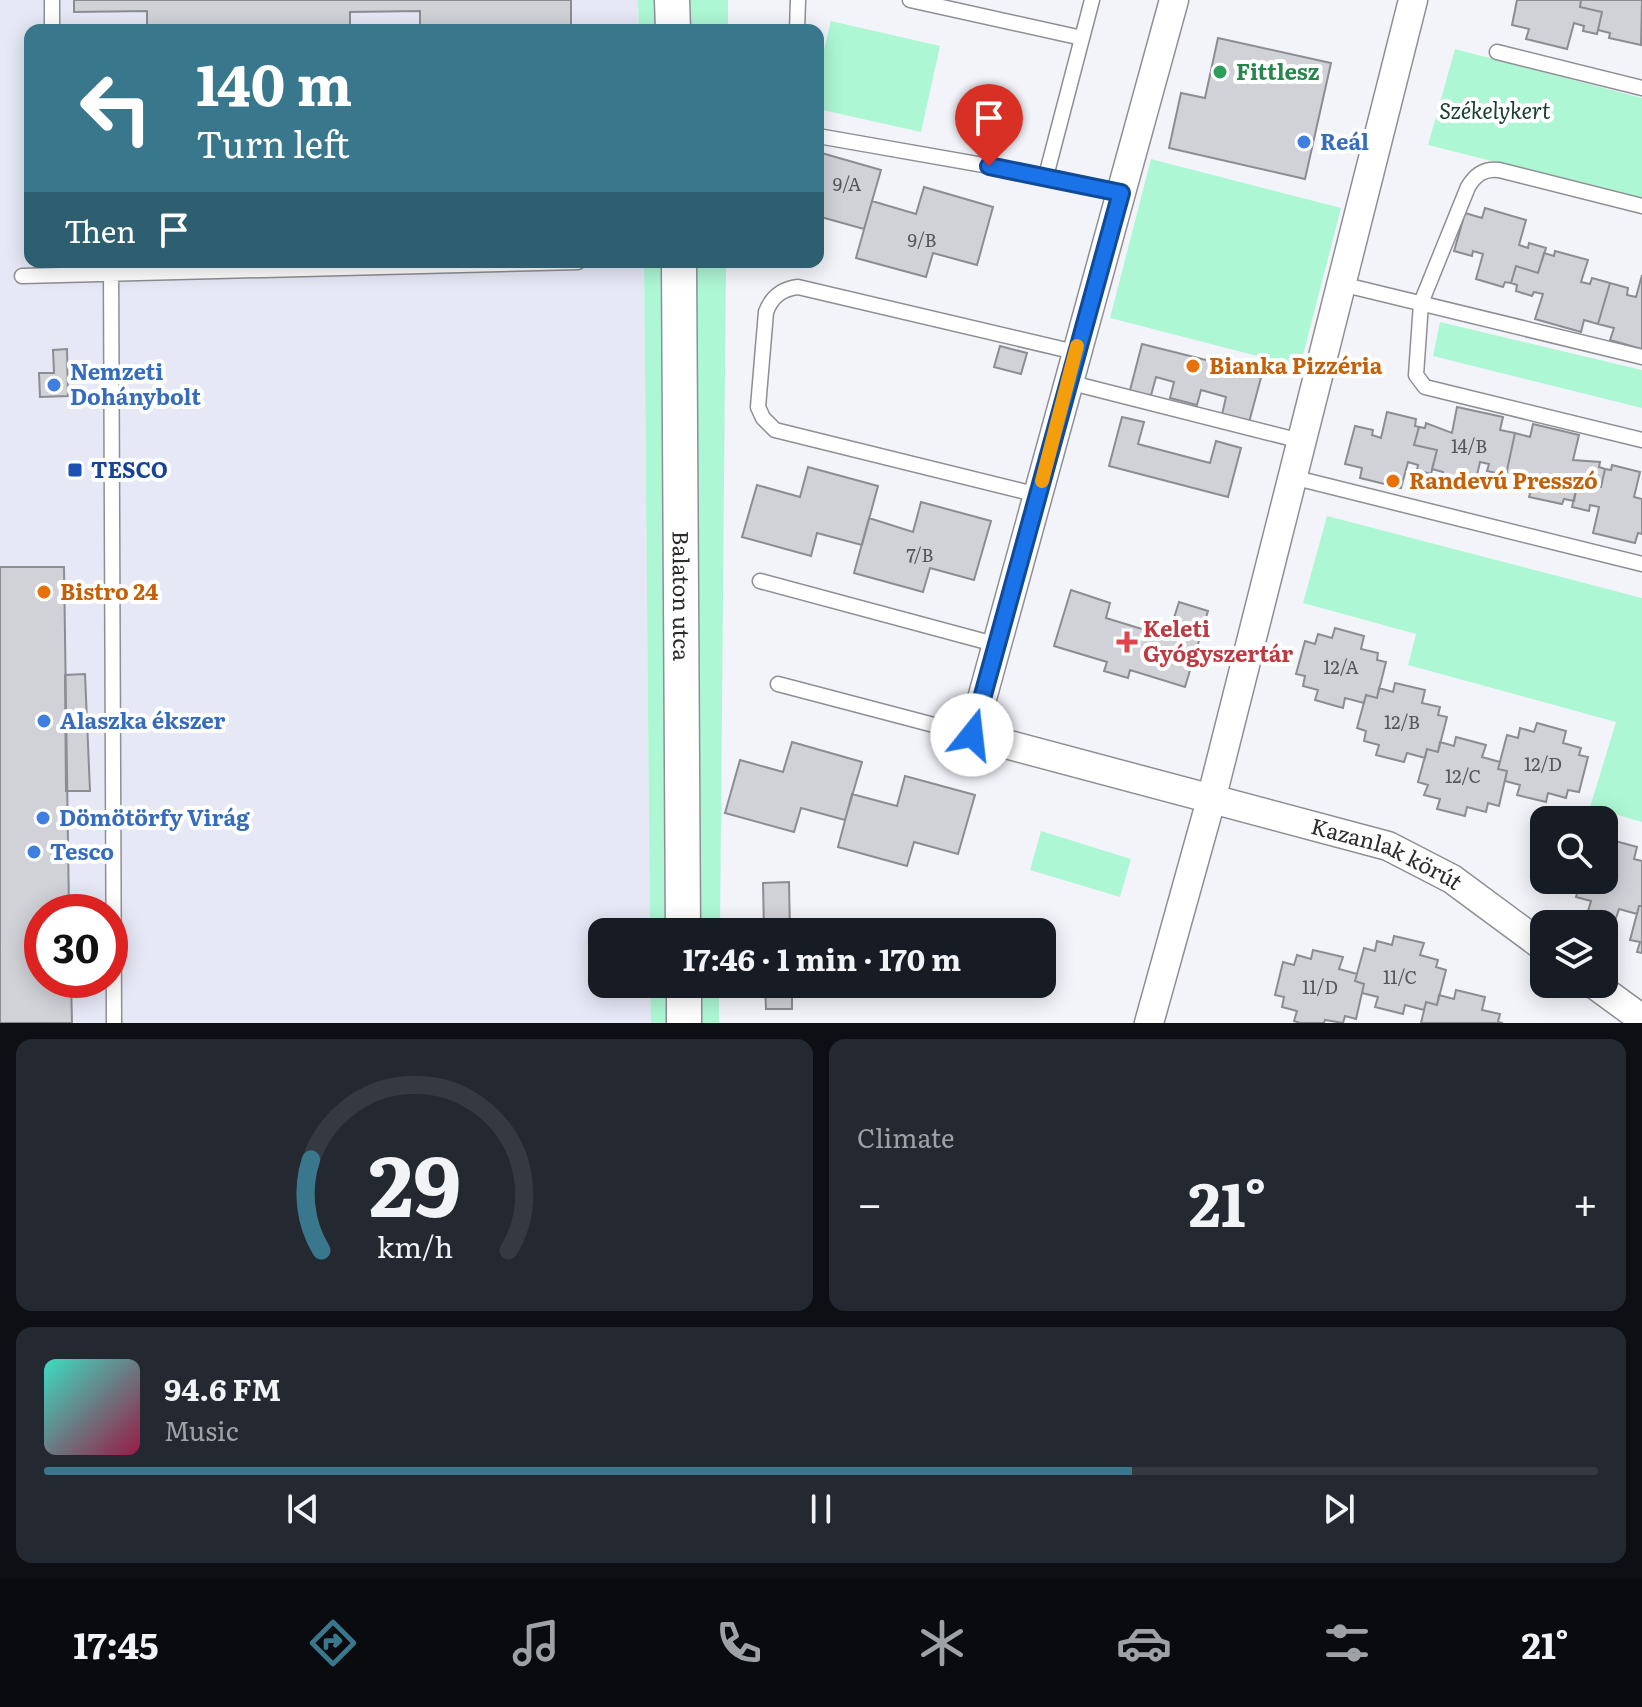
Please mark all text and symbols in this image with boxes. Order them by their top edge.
text: 140 m [196,40,352,123]
place label: Fittlesz [1236,54,1320,87]
icon: left [64,56,168,160]
marker: Fittlesz [1211,63,1229,81]
pin [955,84,1023,166]
park label: Székelykert [1439,93,1551,126]
icon: arrive [967,96,1011,140]
text: Turn left [196,116,350,169]
place label: Reál [1320,124,1369,157]
marker: Reál [1295,133,1313,151]
house number: 9/A [833,170,861,197]
text: Then [64,208,136,252]
icon: arrive [152,208,196,252]
house number: 9/B [908,226,937,253]
place label: Bianka Pizzéria [1209,348,1383,381]
place label: Nemzeti Dohánybolt [70,354,201,412]
marker: Bianka Pizzéria [1184,357,1202,375]
marker: Nemzeti Dohánybolt [45,376,63,394]
house number: 14/B [1451,432,1487,459]
place label: TESCO [91,452,168,485]
marker: TESCO [66,461,84,479]
place label: Randevú Presszó [1409,463,1598,496]
marker: Randevú Presszó [1384,472,1402,490]
street label: Balaton utca [666,531,699,661]
house number: 7/B [907,541,934,568]
place label: Bistro 24 [60,574,158,607]
marker: Bistro 24 [35,583,53,601]
place label: Keleti Gyógyszertár [1143,611,1293,669]
marker: Keleti Gyógyszertár [1118,633,1136,651]
house number: 12/A [1323,653,1359,680]
position arrow [930,693,1014,777]
place label: Alaszka ékszer [60,703,226,736]
house number: 12/B [1384,708,1420,735]
marker: Alaszka ékszer [35,712,53,730]
house number: 12/D [1524,750,1562,777]
house number: 12/C [1445,762,1481,789]
place label: Dömötörfy Virág [59,800,250,833]
map controls [1530,806,1618,998]
button: search [1530,806,1618,894]
street label: Kazanlak körút [1308,808,1470,897]
marker: Dömötörfy Virág [34,809,52,827]
place label: Tesco [50,834,114,867]
marker: Tesco [25,843,43,861]
speed limit sign: 30 [24,894,128,998]
button: layers [1530,910,1618,998]
text: 17:46 · 1 min · 170 m [683,936,961,980]
house number: 11/C [1383,963,1417,990]
house number: 11/D [1302,973,1338,1000]
text: Climate [857,1117,955,1156]
text: 29 [368,1119,461,1243]
text: 21° [1188,1156,1267,1245]
text: − [857,1168,883,1234]
text: + [1572,1168,1598,1234]
text: km/h [376,1224,453,1267]
text: 94.6 FM [164,1366,281,1410]
text: Music [164,1410,239,1449]
icon: previous [281,1487,325,1531]
icon: pause [799,1487,843,1531]
icon: next [1317,1487,1361,1531]
icon: directions [305,1615,361,1671]
icon: music [508,1615,564,1671]
icon: phone [711,1615,767,1671]
icon: climate [914,1615,970,1671]
icon: car [1116,1615,1172,1671]
icon: filters [1319,1615,1375,1671]
text: 17:45 [73,1617,159,1670]
text: 21° [1522,1617,1569,1670]

